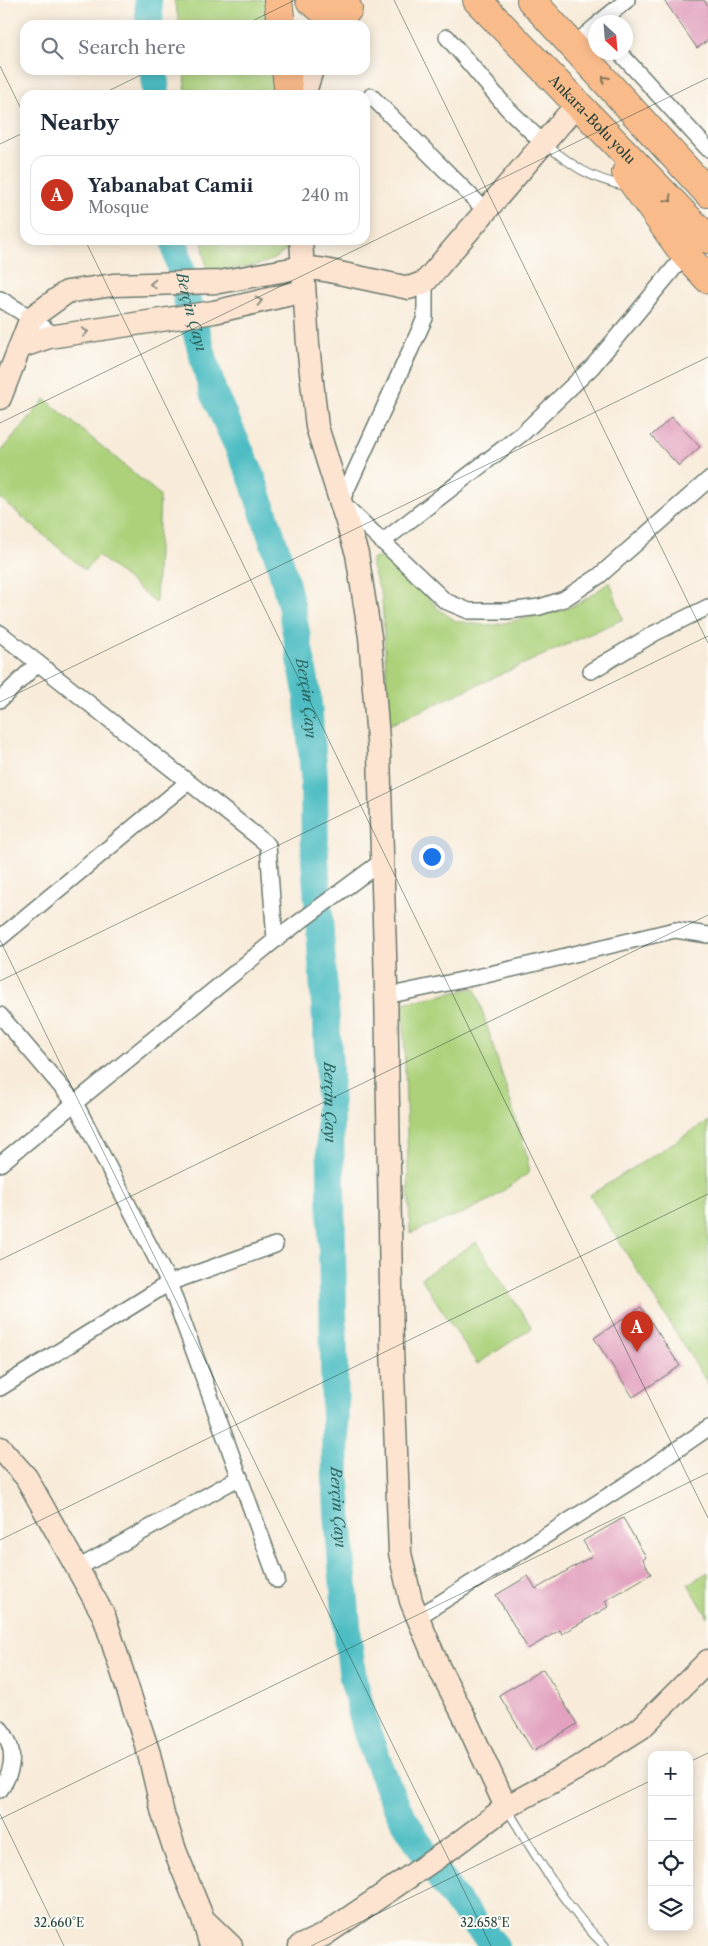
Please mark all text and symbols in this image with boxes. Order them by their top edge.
north arrow [588,15,633,60]
search box [20,20,370,75]
icon: search [38,34,66,62]
text: Search here [78,36,186,59]
street label: Ankara-Bolu yolu [544,70,640,168]
one-way arrow [602,76,611,85]
text: Nearby [40,110,119,135]
text: Yabanabat Camii [88,174,253,197]
text: A [51,185,63,205]
text: 240 m [301,185,349,205]
one-way arrow [663,193,672,202]
text: Mosque [88,197,149,217]
water label: Berçin Çayı [172,270,211,354]
one-way arrow [148,278,156,289]
one-way arrow [254,296,263,307]
one-way arrow [81,327,89,338]
water label: Berçin Çayı [292,655,321,739]
your location [419,844,445,870]
water label: Berçin Çayı [320,1061,340,1143]
pin: A [621,1311,653,1352]
water label: Berçin Çayı [327,1466,351,1548]
map controls [648,1751,693,1931]
button: + [648,1751,693,1796]
button: − [648,1796,693,1841]
button: locate [648,1841,693,1886]
button: layers [648,1886,693,1931]
text: 32.660°E [34,1915,84,1930]
text: 32.658°E [460,1915,510,1930]

